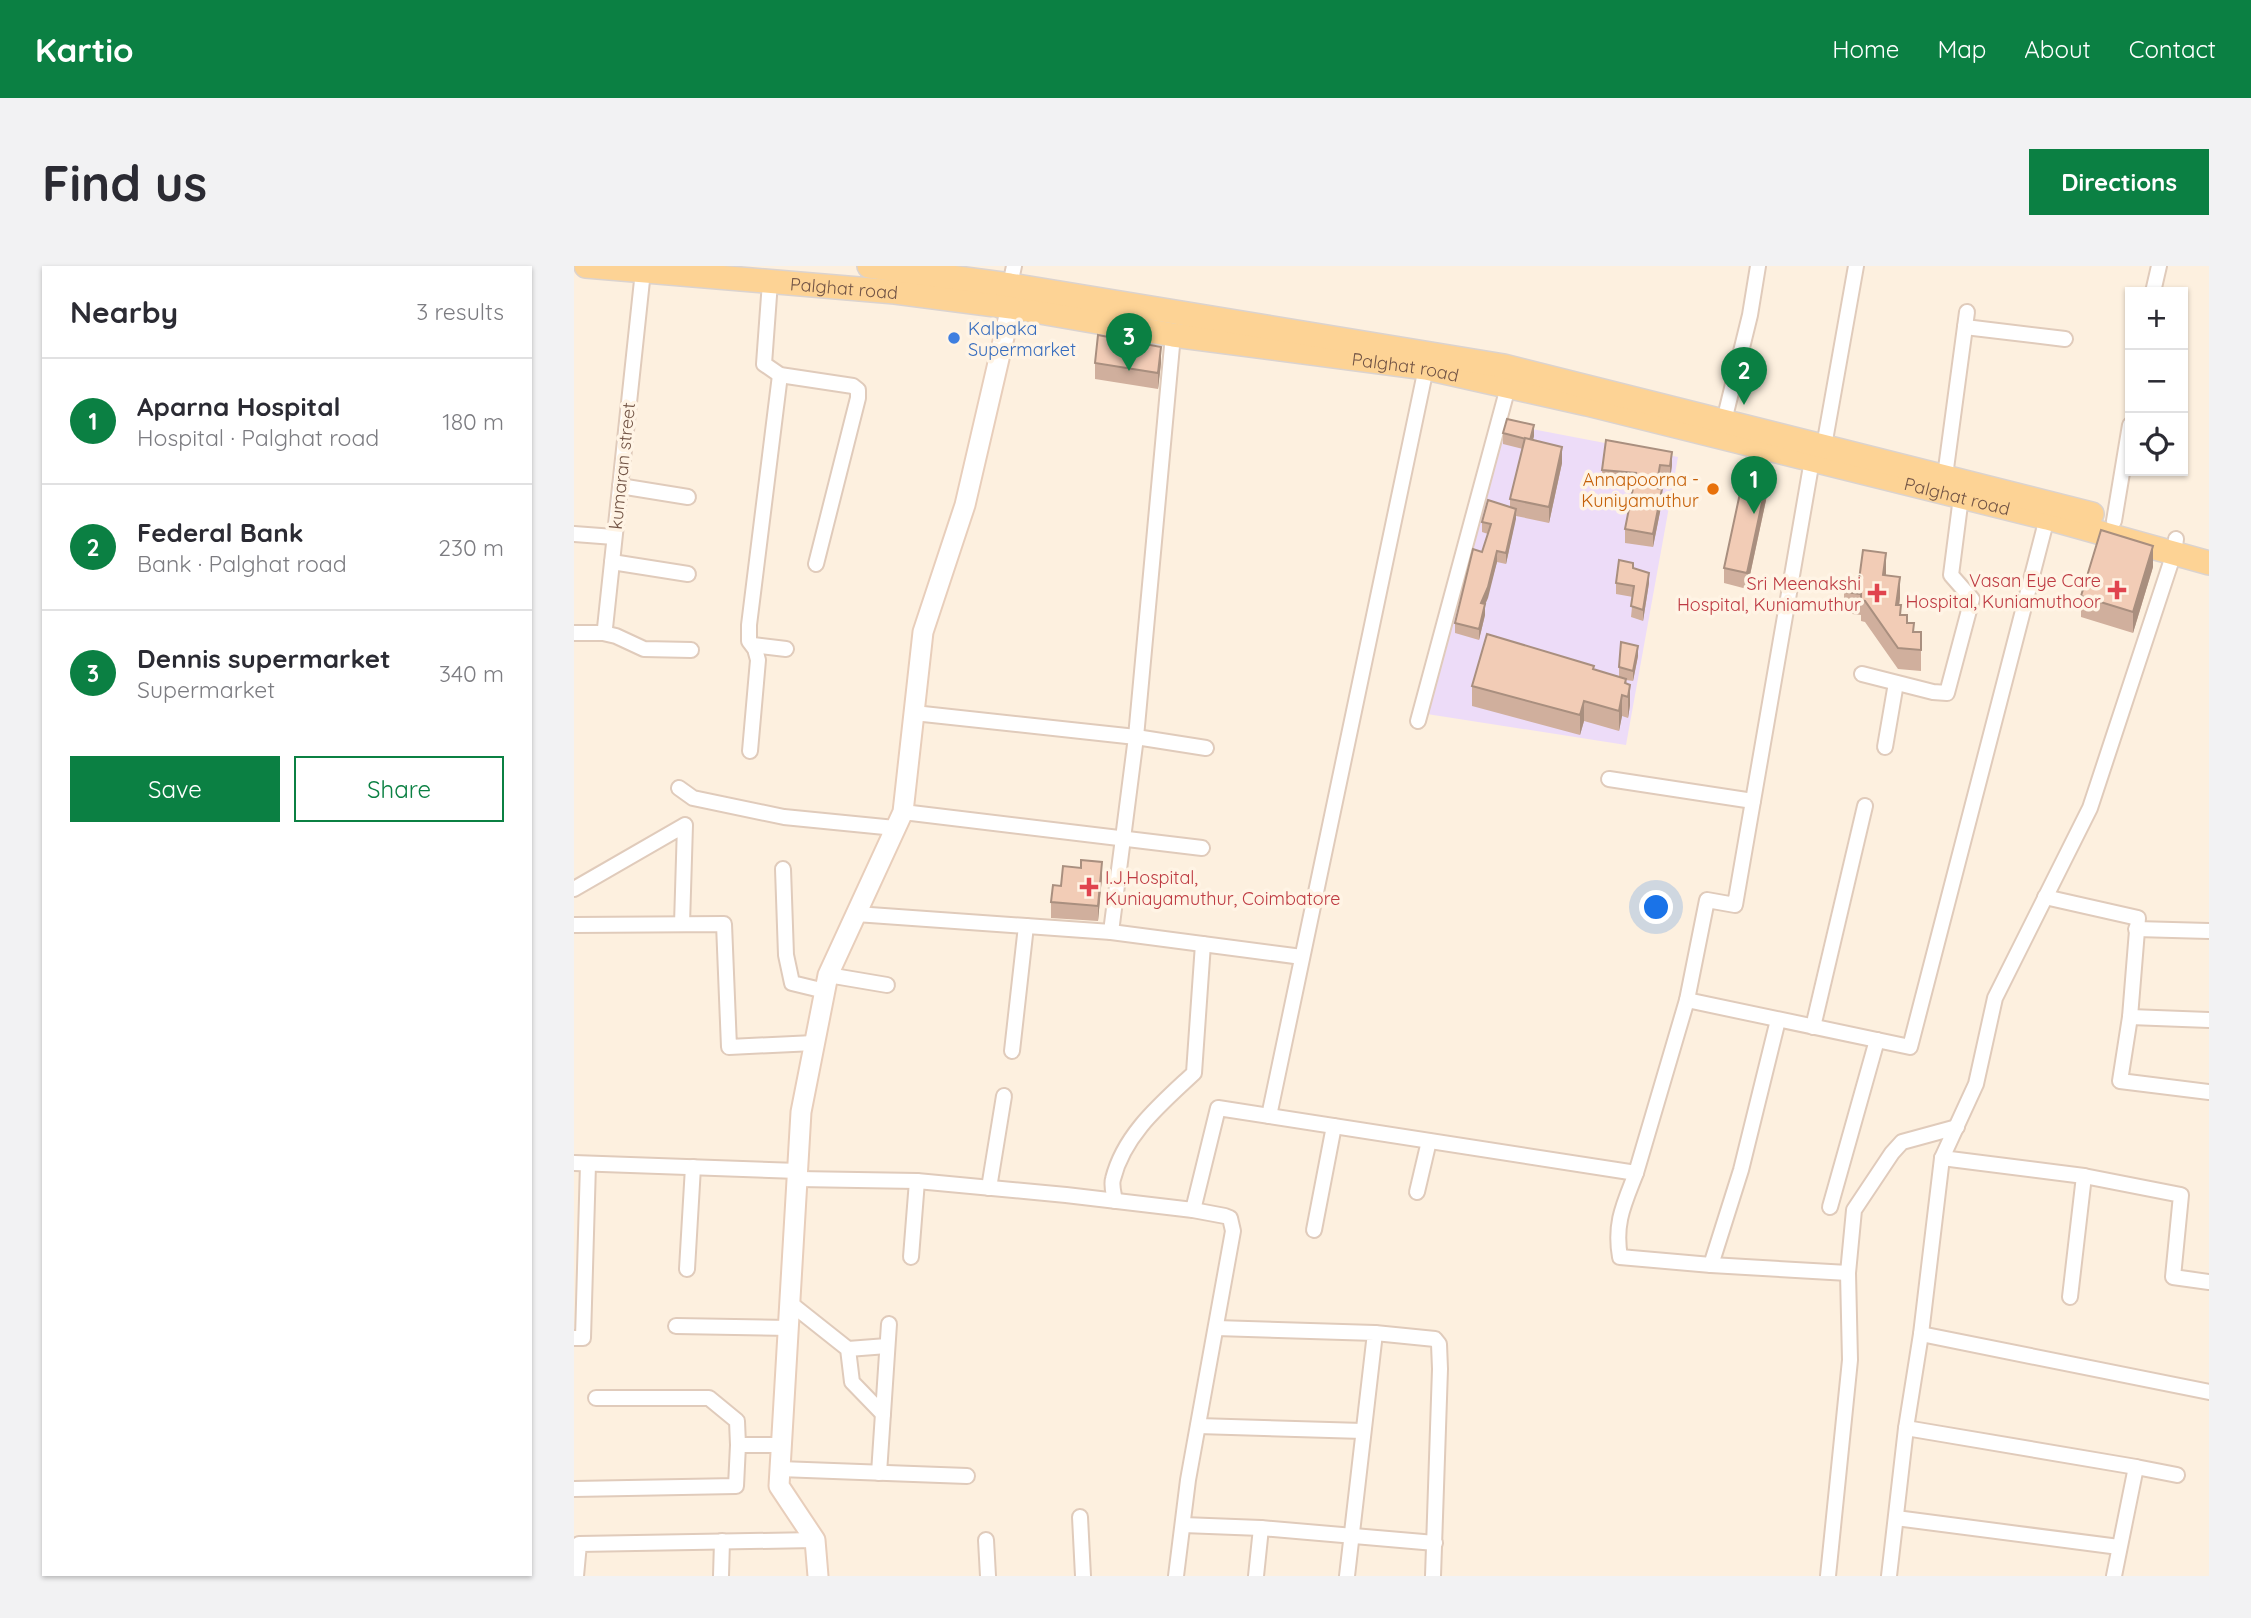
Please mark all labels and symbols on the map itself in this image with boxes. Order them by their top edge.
street label: Palghat road [789,272,899,304]
pin: 3 [1106,313,1152,371]
place label: Kalpaka Supermarket [968,317,1076,361]
marker: Kalpaka Supermarket [946,330,962,346]
street label: Palghat road [1350,347,1461,387]
pin: 2 [1721,347,1767,405]
street label: kumaran street [604,401,640,531]
pin: 1 [1731,456,1777,514]
place label: Annapoorna - Kuniyamuthur [1581,468,1699,512]
street label: Palghat road [1902,472,2013,520]
marker: Annapoorna - Kuniyamuthur [1705,481,1721,497]
place label: Vasan Eye Care Hospital, Kuniamuthoor [1905,569,2101,613]
place label: Sri Meenakshi Hospital, Kuniamuthur [1677,572,1861,616]
marker: Vasan Eye Care Hospital, Kuniamuthoor [2107,580,2127,600]
marker: Sri Meenakshi Hospital, Kuniamuthur [1867,583,1887,603]
place label: I.J.Hospital, Kuniayamuthur, Coimbatore [1105,866,1340,910]
marker: I.J.Hospital, Kuniayamuthur, Coimbatore [1079,877,1099,897]
your location [1639,890,1673,924]

